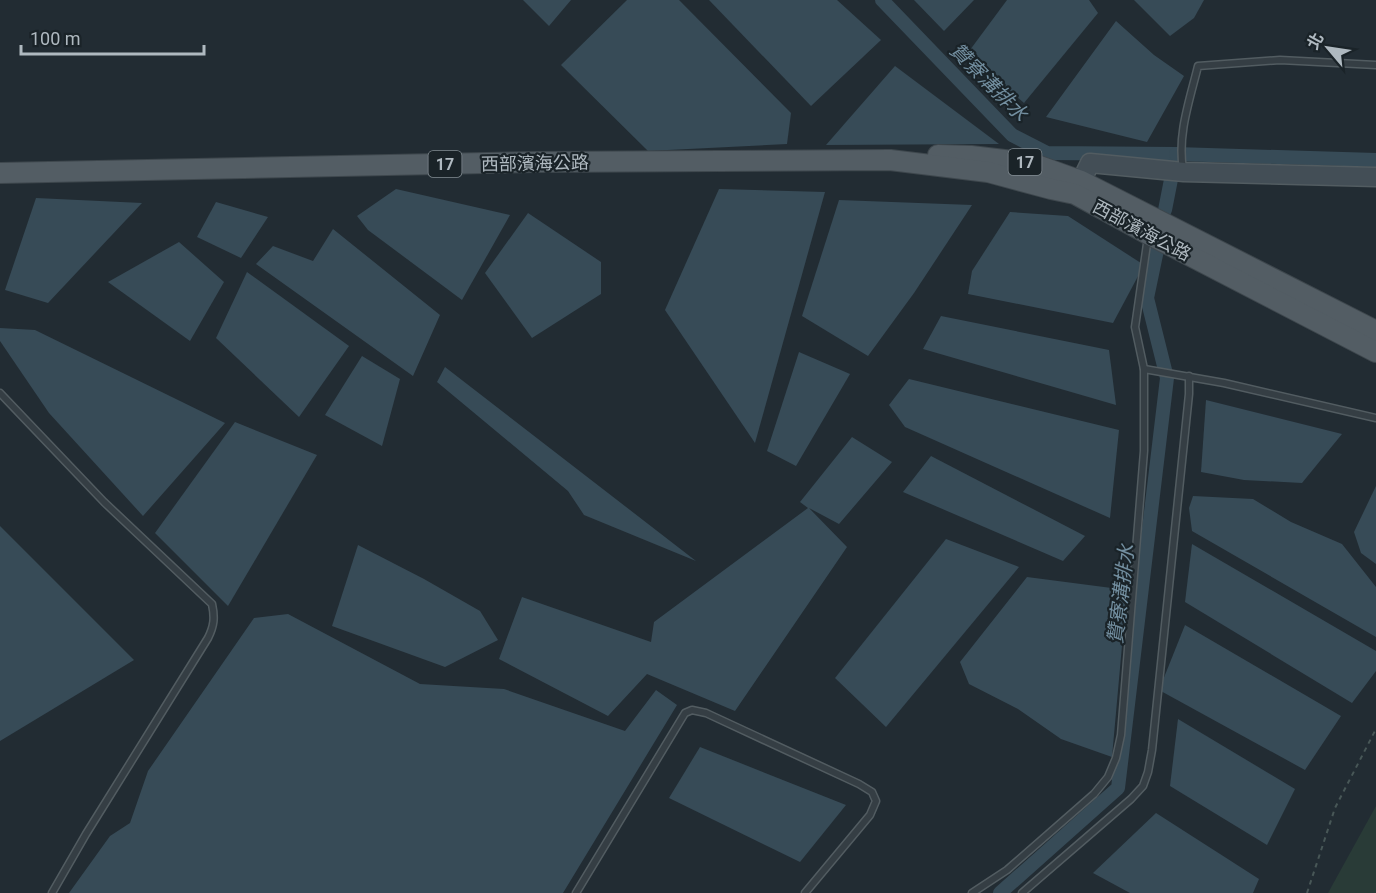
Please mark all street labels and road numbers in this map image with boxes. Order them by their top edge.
road number: 17 [1008,149,1042,175]
road number: 17 [428,151,462,177]
street label: 西部濱海公路 [481,152,589,174]
street label: 西部濱海公路 [1089,195,1195,265]

